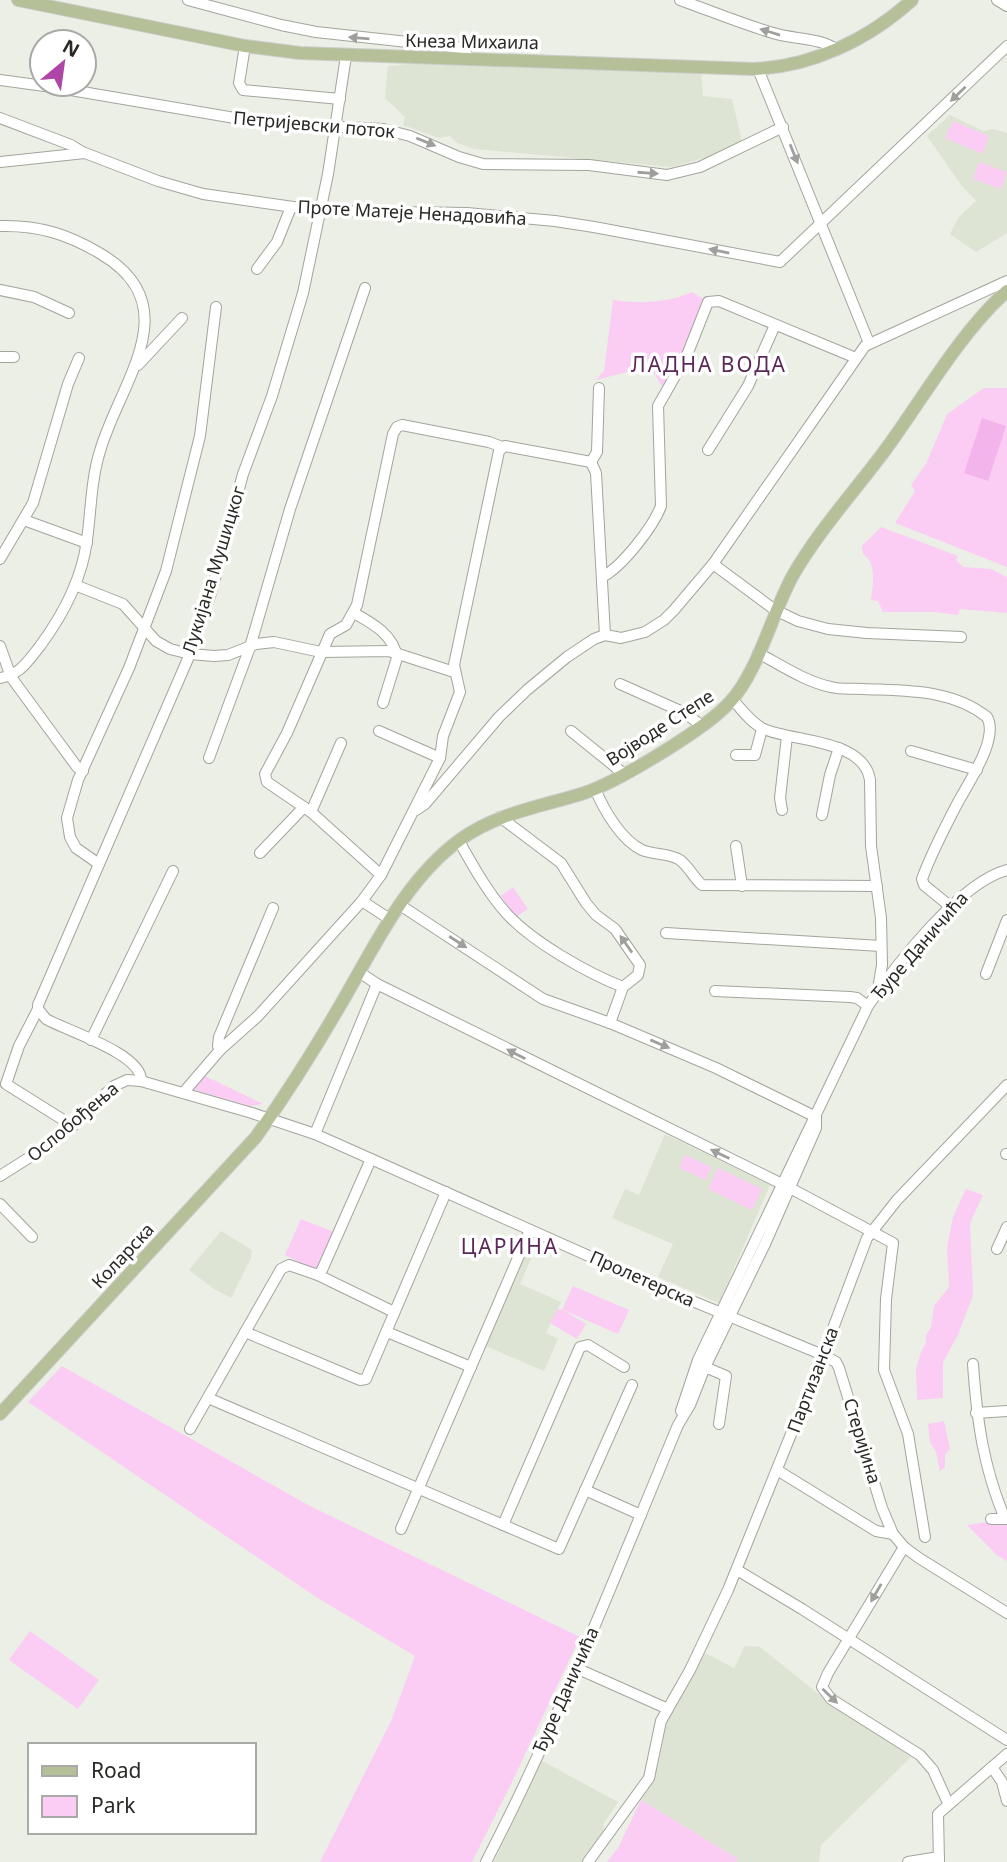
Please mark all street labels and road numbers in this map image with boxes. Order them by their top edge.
street label: Кнеза Михаила [405,28,539,54]
street label: Петријевски поток [232,105,396,143]
street label: Проте Матеје Ненадовића [297,194,527,230]
street label: Лукијана Мушицког [176,483,250,657]
street label: Војводе Степе [601,683,718,771]
street label: Ђуре Даничића [866,886,973,1004]
street label: Ослобођења [22,1076,123,1167]
street label: Коларска [86,1217,159,1293]
street label: Пролетерска [586,1244,699,1312]
street label: Партизанска [781,1323,843,1436]
street label: Стеријина [839,1395,887,1487]
street label: Ђуре Даничића [527,1623,604,1756]

